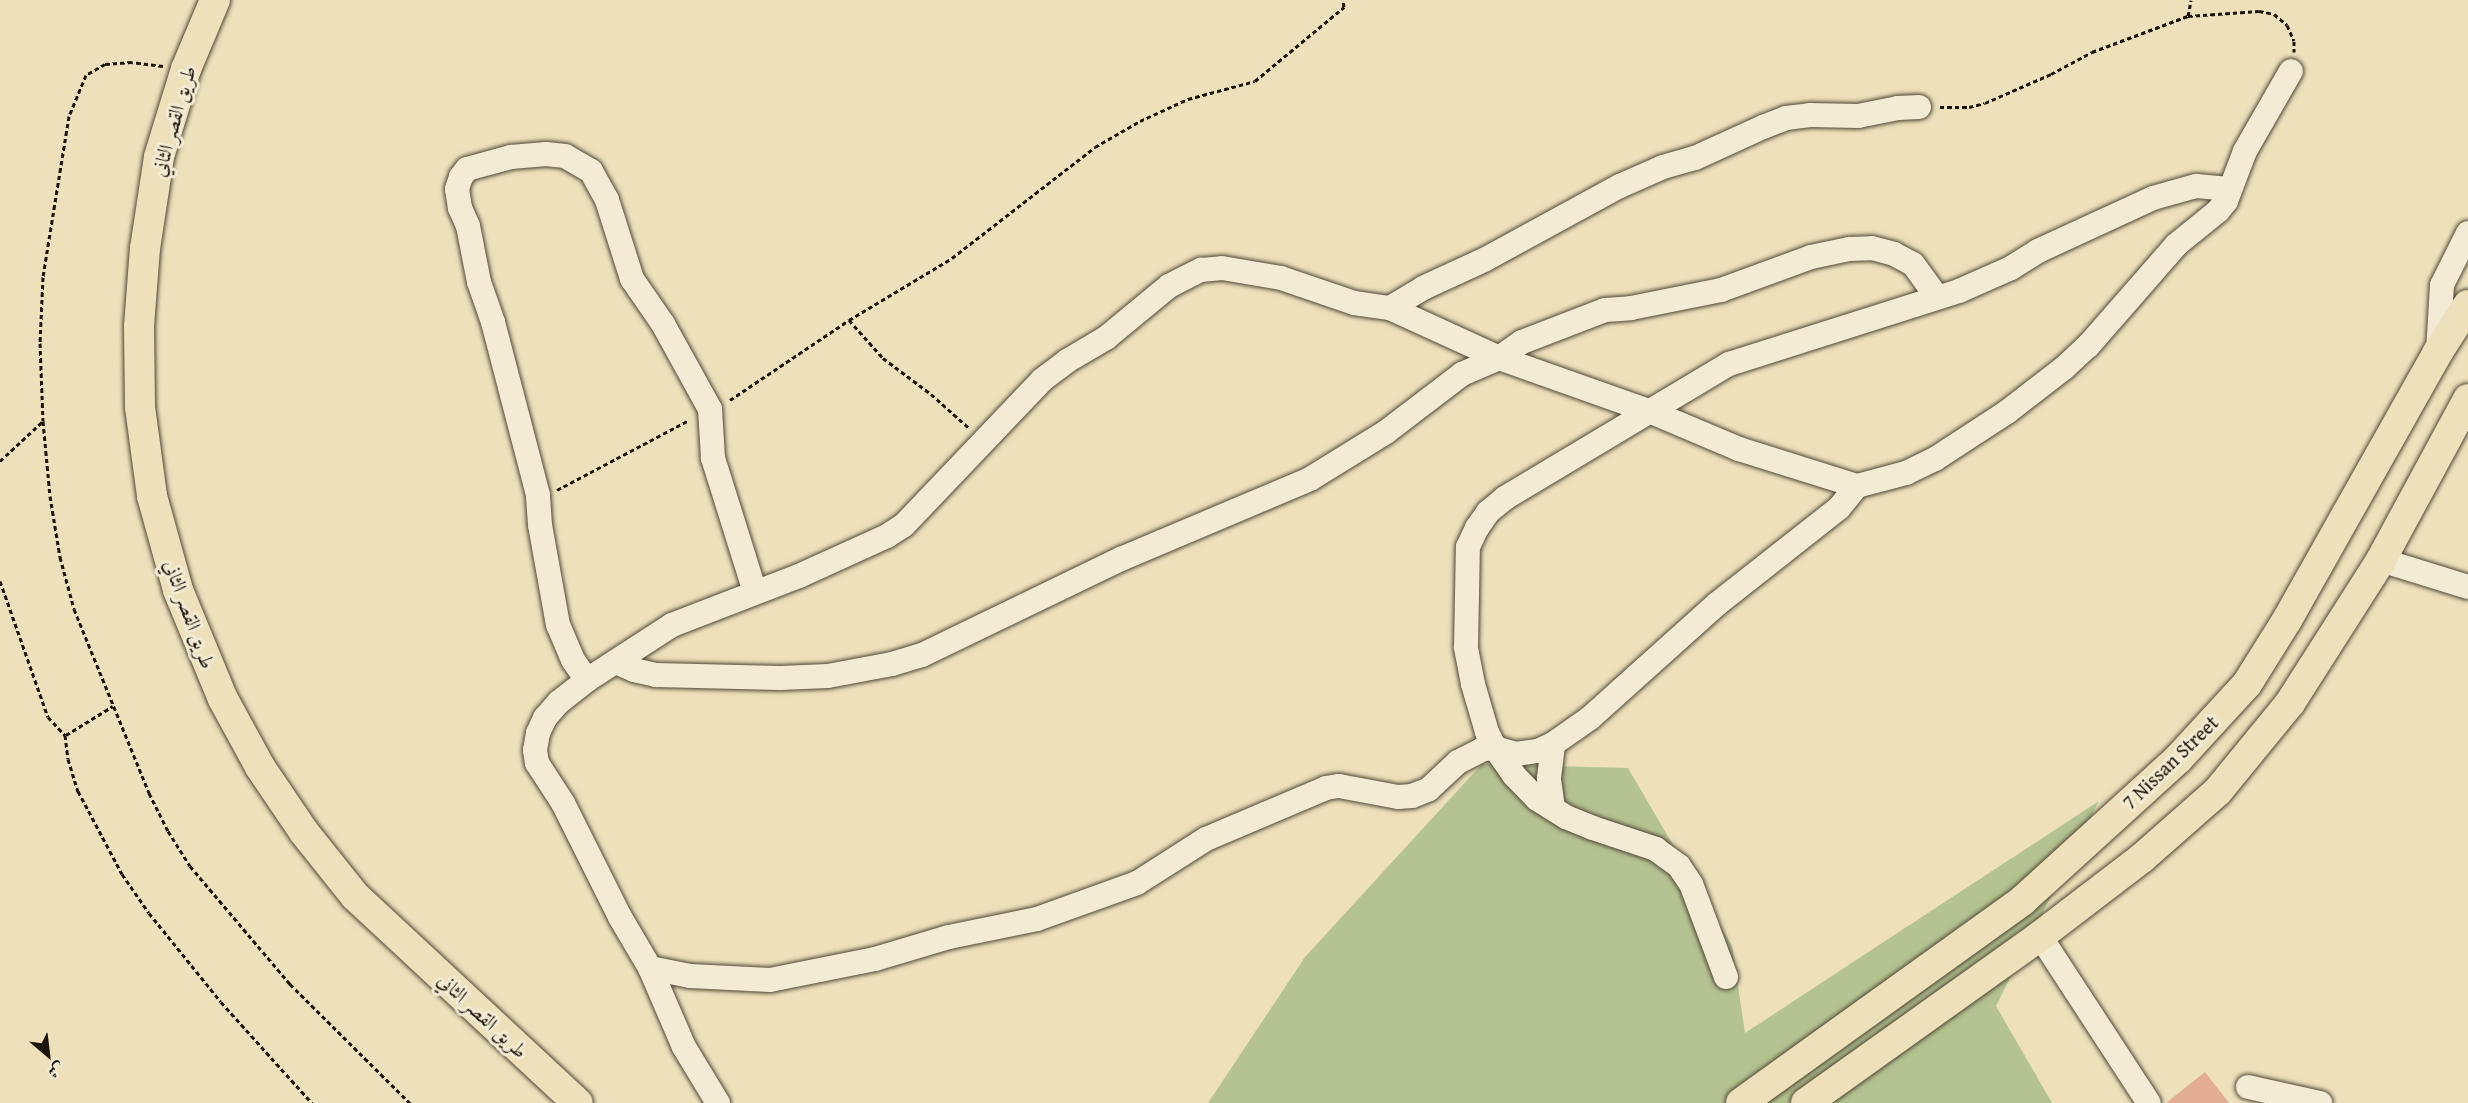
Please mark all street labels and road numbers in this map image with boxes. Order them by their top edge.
street label: طريق القصر الثاني [146,63,200,179]
street label: طريق القصر الثاني [159,556,221,672]
street label: 7 Nissan Street [2117,710,2223,814]
street label: طريق القصر الثاني [433,967,533,1063]

